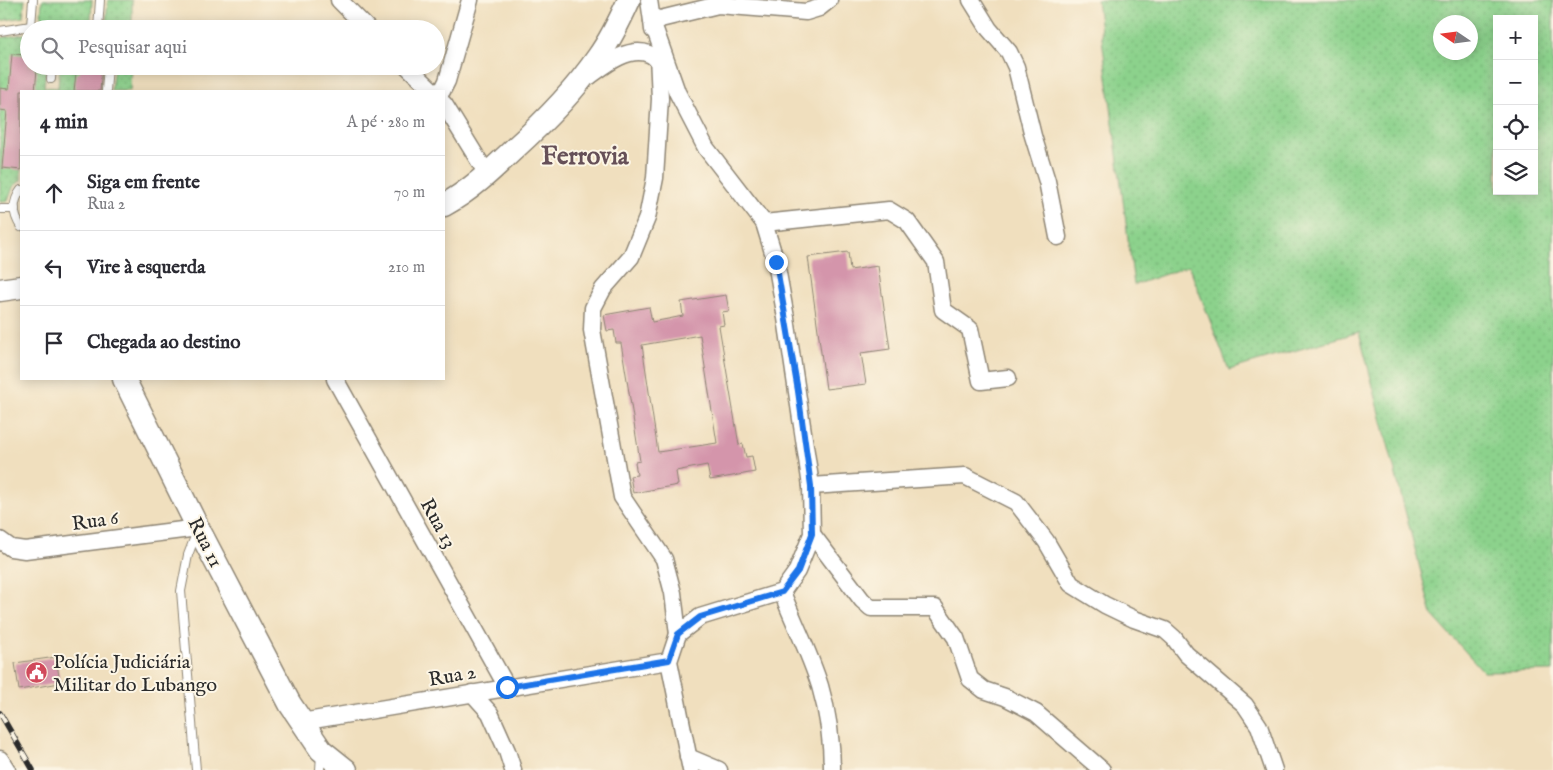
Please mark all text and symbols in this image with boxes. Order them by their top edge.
north arrow [1433,15,1478,60]
map controls [1493,15,1538,195]
button: + [1493,15,1538,60]
search box [20,20,445,75]
icon: search [38,34,66,62]
text: Pesquisar aqui [78,36,187,60]
button: − [1493,60,1538,105]
button: locate [1493,105,1538,150]
text: 4 min [40,109,88,136]
text: A pé · 280 m [347,113,425,133]
district label: Ferrovia [541,141,630,173]
button: layers [1493,150,1538,195]
text: Siga em frente [87,171,200,195]
icon: ahead [40,179,68,207]
text: 70 m [394,183,425,203]
text: Rua 2 [87,195,125,215]
route end [765,251,788,274]
icon: left [40,254,68,282]
text: Vire à esquerda [87,256,205,280]
text: 210 m [388,258,425,278]
icon: arrive [40,329,68,357]
text: Chegada ao destino [87,331,240,355]
street label: Rua 13 [414,494,462,553]
street label: Rua 6 [70,506,121,537]
street label: Rua 11 [181,513,228,572]
place label: Polícia Judiciária Militar do Lubango [53,650,217,698]
street label: Rua 2 [427,660,478,693]
public building icon: Polícia Judiciária Militar do Lubango [25,661,49,685]
route start [496,676,519,699]

